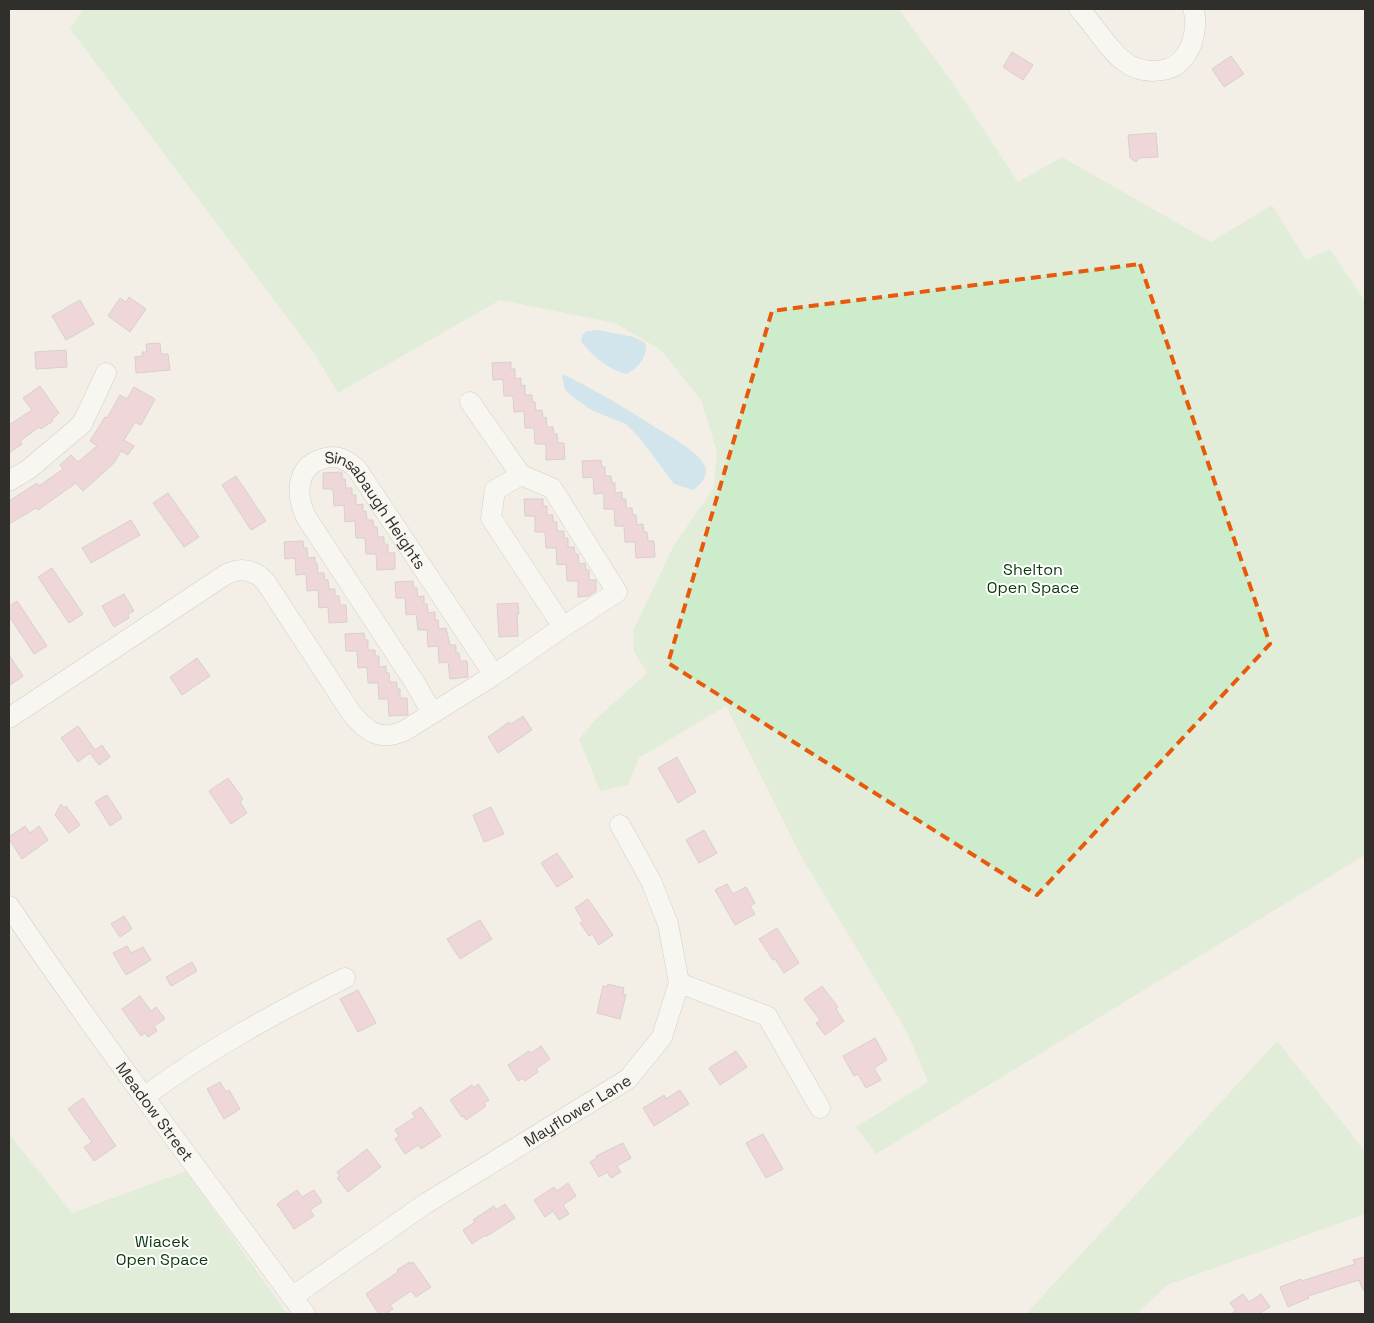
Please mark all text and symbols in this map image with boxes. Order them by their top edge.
street label: Sinsabaugh Heights [323,447,431,573]
park label: Shelton Open Space [987,559,1079,598]
street label: Meadow Street [111,1058,198,1166]
street label: Mayflower Lane [520,1070,635,1152]
park label: Wiacek Open Space [116,1231,208,1270]

